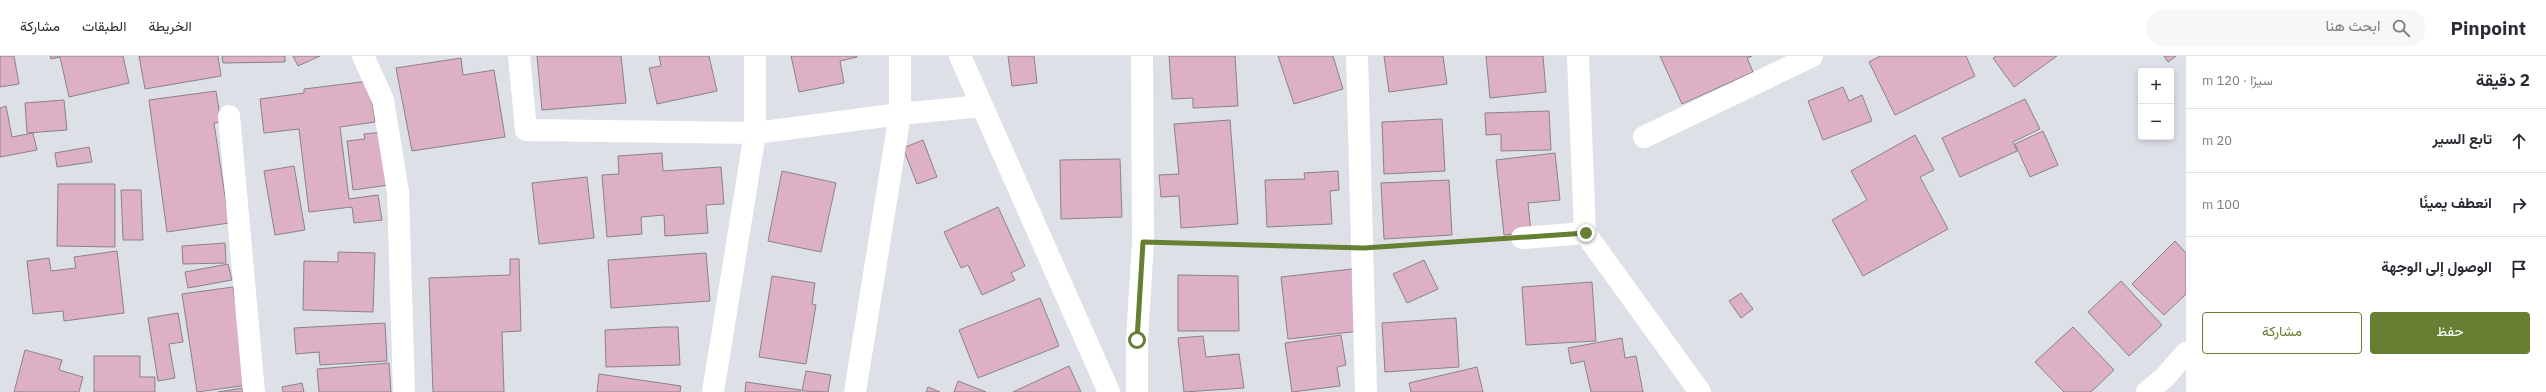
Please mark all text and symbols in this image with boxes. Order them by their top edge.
search box [2146,10,2426,46]
text: ابحث هنا [2325,16,2380,35]
text: Pinpoint [2450,16,2526,40]
text: مشاركة [20,17,60,35]
text: الطبقات [82,17,126,35]
text: الخريطة [148,17,192,35]
icon: search [2390,17,2412,39]
map controls [2138,68,2174,140]
button: + [2138,68,2174,104]
text: 2 دقيقة [2476,69,2530,91]
text: سيرًا · 120 m [2202,72,2273,89]
button: − [2138,104,2174,140]
text: تابع السير [2433,129,2492,148]
icon: ahead [2508,130,2530,152]
text: 20 m [2202,132,2232,149]
text: انعطف يمينًا [2419,193,2492,212]
icon: right [2508,194,2530,216]
text: 100 m [2202,196,2240,213]
route end [1577,224,1595,242]
text: الوصول إلى الوجهة [2381,257,2492,276]
icon: arrive [2508,258,2530,280]
button: مشاركة [2202,312,2362,354]
button: حفظ [2370,312,2530,354]
route start [1128,331,1146,349]

